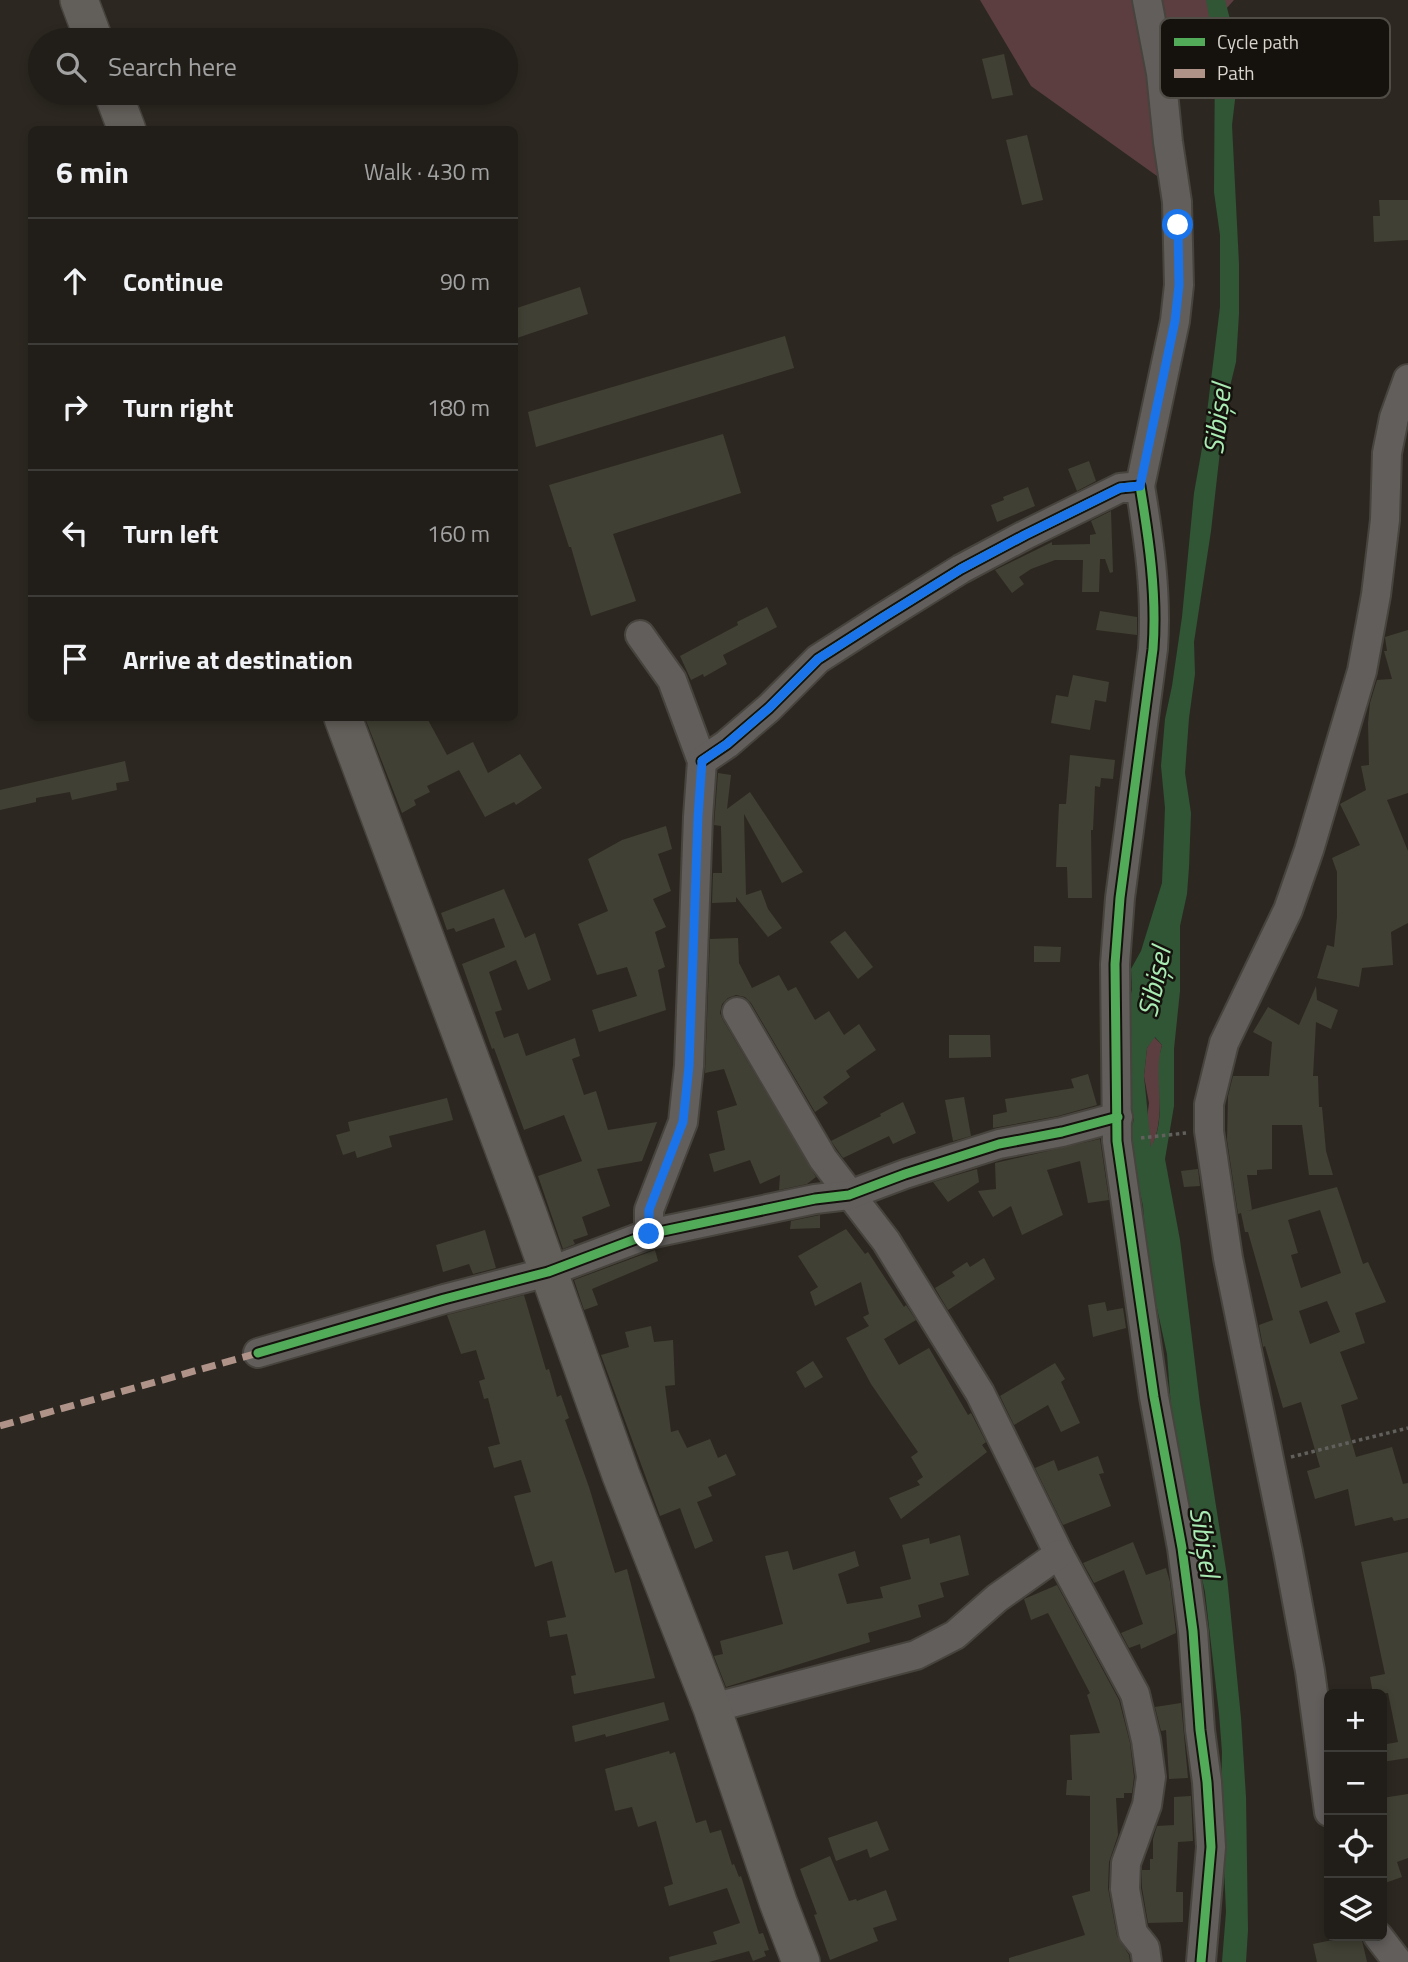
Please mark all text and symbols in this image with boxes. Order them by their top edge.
legend [1160,18,1390,98]
text: Cycle path [1217,27,1299,56]
search box [28,28,518,105]
text: Search here [108,47,237,86]
icon: search [52,48,90,86]
text: Path [1217,58,1255,87]
text: 6 min [56,149,129,195]
text: Walk · 430 m [364,154,490,189]
route start [1162,209,1193,240]
icon: ahead [56,262,94,300]
text: Continue [123,262,223,301]
text: 90 m [440,264,490,299]
water label: Sibișel [1191,378,1242,457]
icon: right [56,388,94,426]
text: Turn right [123,388,234,427]
text: 180 m [427,390,490,425]
icon: left [56,514,94,552]
text: Turn left [123,514,218,553]
text: 160 m [427,516,490,551]
icon: arrive [56,640,94,678]
text: Arrive at destination [123,640,353,679]
water label: Sibișel [1125,940,1182,1021]
route end [633,1218,664,1249]
water label: Sibișel [1179,1504,1233,1583]
map controls [1324,1689,1387,1941]
button: + [1324,1689,1387,1752]
button: − [1324,1752,1387,1815]
button: locate [1324,1815,1387,1878]
button: layers [1324,1878,1387,1941]

